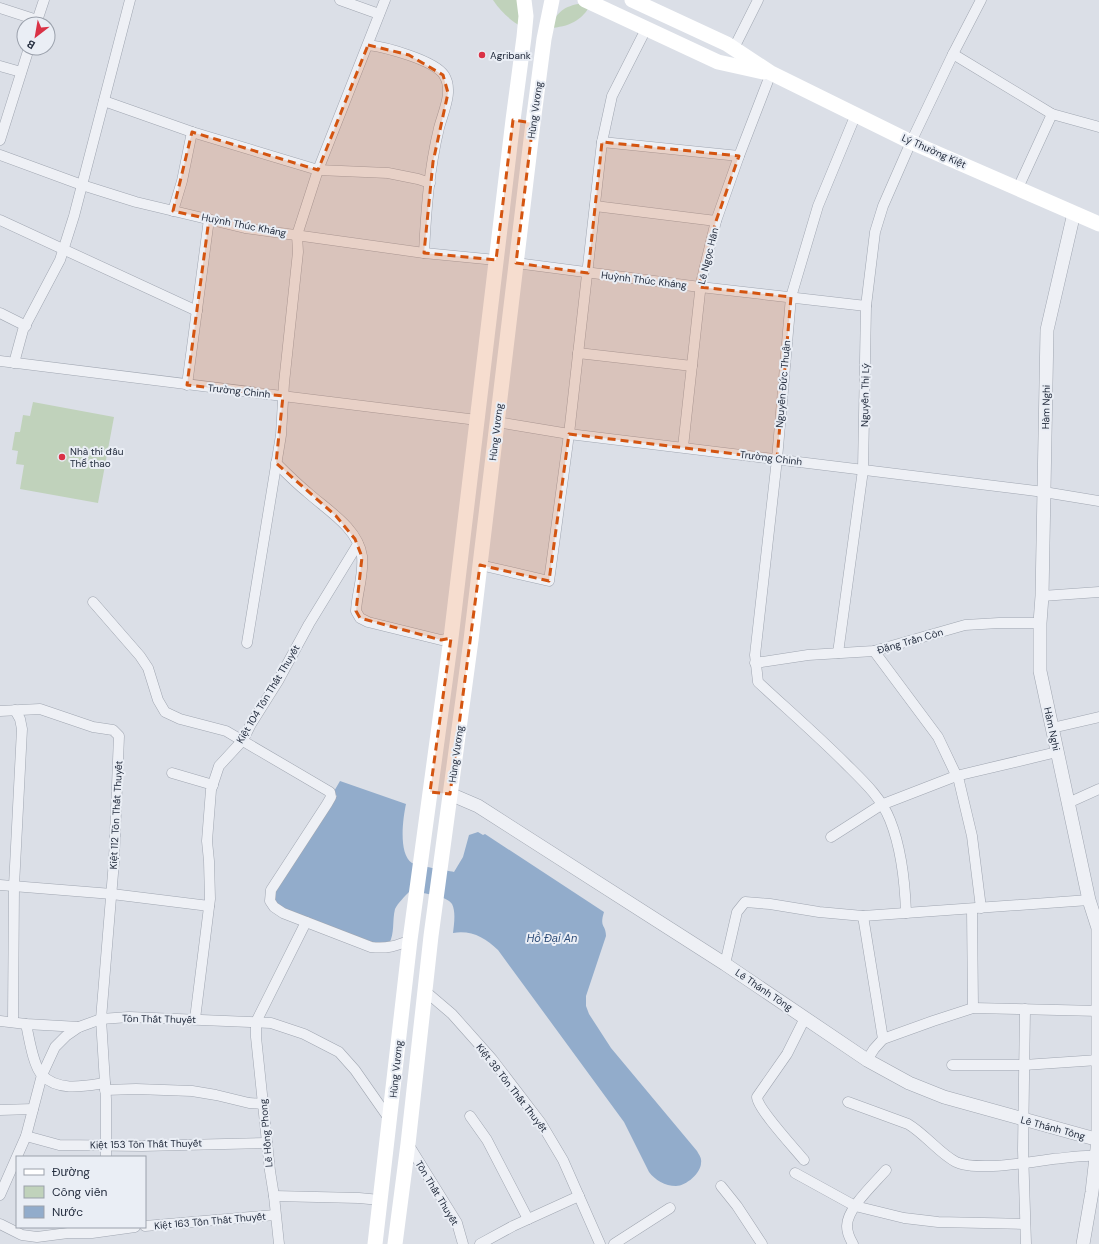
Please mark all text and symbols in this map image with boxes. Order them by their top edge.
north arrow [16,16,56,56]
text: B [24,37,37,52]
place label: Agribank [490,49,531,62]
marker: Agribank [477,50,487,60]
street label: Hùng Vương [525,80,546,140]
street label: Lý Thường Kiệt [900,131,968,171]
street label: Huỳnh Thúc Kháng [201,210,288,240]
street label: Lê Ngọc Hân [695,226,721,286]
street label: Huỳnh Thúc Kháng [600,268,688,292]
street label: Nguyễn Đức Thuận [773,339,793,428]
street label: Nguyễn Thị Lý [858,363,872,427]
street label: Trường Chinh [207,381,271,401]
street label: Hàm Nghi [1039,385,1053,429]
street label: Hùng Vương [486,402,506,461]
place label: Nhà thi đấu Thể thao [70,445,124,470]
street label: Trường Chinh [739,448,803,468]
marker: Nhà thi đấu Thể thao [57,452,67,462]
street label: Đặng Trần Côn [875,625,945,657]
street label: Kiệt 104 Tôn Thất Thuyết [233,642,303,746]
street label: Hàm Nghi [1041,706,1063,752]
street label: Hùng Vương [446,724,467,784]
street label: Kiệt 112 Tôn Thất Thuyết [107,760,125,870]
water label: Hồ Đại An [527,931,577,945]
street label: Lê Thánh Tông [733,966,795,1014]
street label: Tôn Thất Thuyết [122,1012,196,1026]
street label: Hùng Vương [387,1039,406,1098]
street label: Kiệt 38 Tôn Thất Thuyết [473,1041,551,1135]
street label: Lê Hồng Phong [256,1098,275,1168]
street label: Lê Thánh Tông [1019,1113,1087,1143]
street label: Kiệt 153 Tôn Thất Thuyết [90,1137,202,1151]
legend [16,1156,146,1228]
street label: Tôn Thất Thuyết [412,1158,462,1228]
text: Đường [52,1164,90,1180]
text: Công viên [52,1184,108,1200]
text: Nước [52,1204,83,1220]
street label: Kiệt 163 Tôn Thất Thuyết [154,1210,267,1232]

